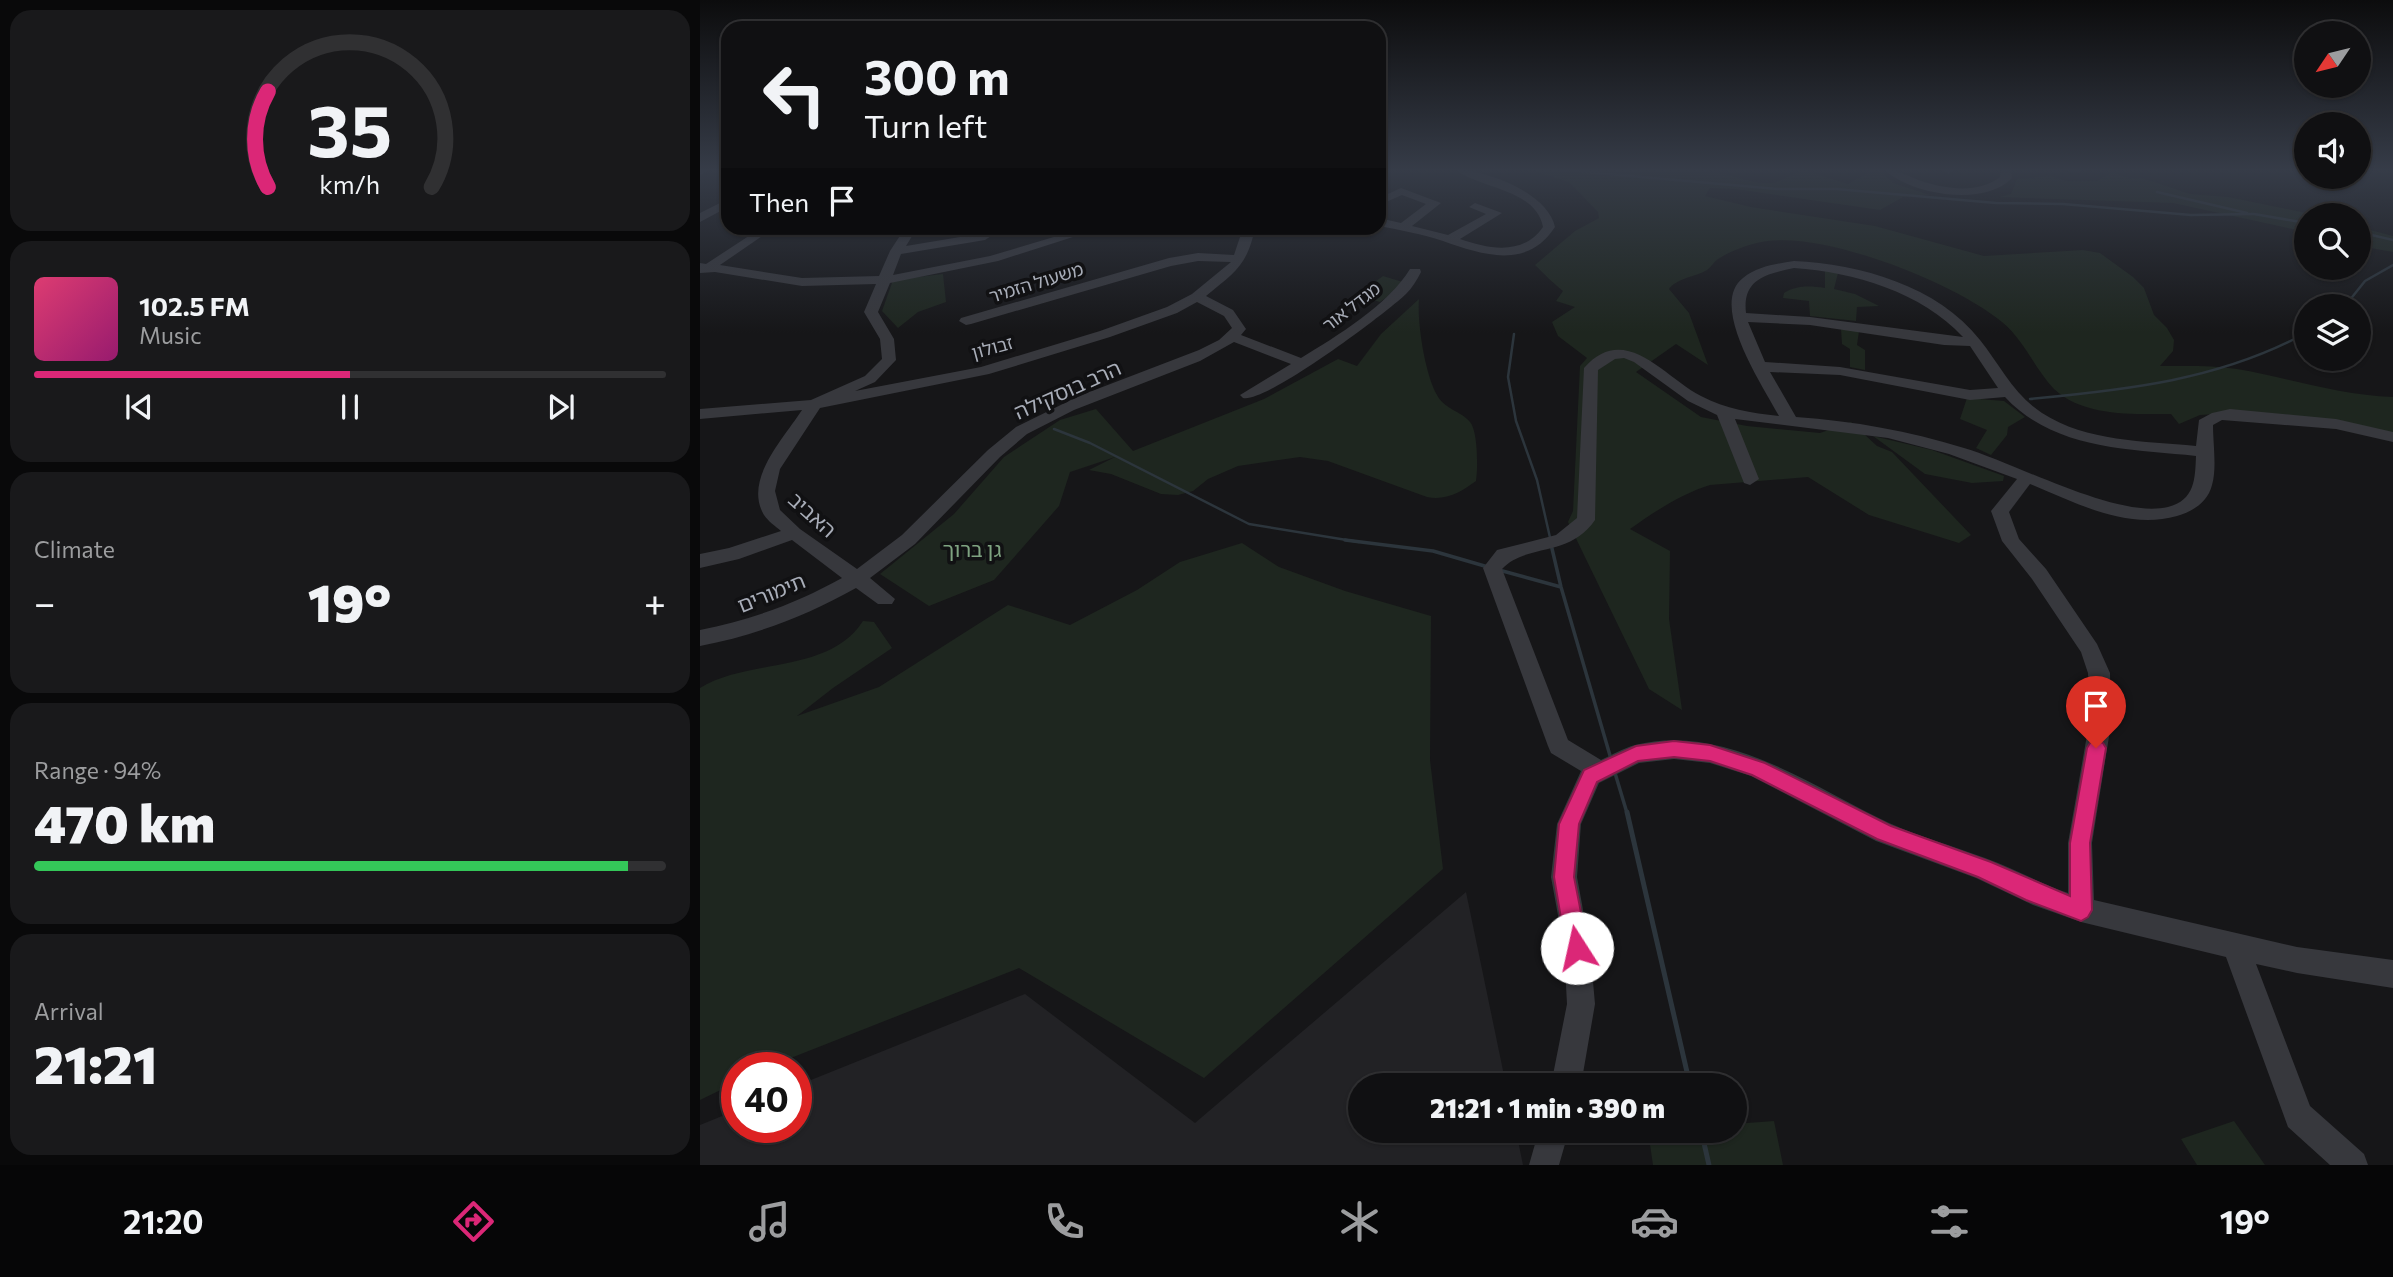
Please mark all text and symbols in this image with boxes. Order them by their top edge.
north arrow [2294,21,2371,98]
map controls [2294,21,2371,371]
text: 300 m [864,45,1010,105]
icon: left [749,49,840,140]
text: 35 [308,83,392,172]
text: Turn left [864,105,988,145]
button: sound [2294,112,2371,189]
text: km/h [320,168,380,198]
icon: arrive [823,182,861,220]
text: Then [749,186,809,217]
button: search [2294,203,2371,280]
street label: משעול הזמיר [986,257,1086,307]
street label: מגדל אור [1318,277,1384,335]
text: 102.5 FM [139,290,250,321]
button: layers [2294,294,2371,371]
text: Music [139,321,202,349]
street label: זבולון [969,331,1015,363]
street label: הרב בוסקילה [1010,354,1124,424]
icon: previous [120,388,158,426]
icon: pause [331,388,369,426]
icon: next [542,388,580,426]
street label: האביב [784,486,842,542]
text: Climate [34,535,115,563]
park label: גן ברוך [942,536,1002,561]
street label: תימורים [733,567,809,617]
text: 19° [308,569,391,633]
text: − [34,578,56,625]
text: + [644,578,666,625]
pin [2066,676,2126,748]
icon: arrive [2077,687,2115,725]
text: Range · 94% [34,756,161,784]
text: 470 km [34,790,215,854]
position arrow [1540,911,1614,985]
text: Arrival [34,997,104,1025]
text: 21:21 [34,1031,157,1095]
speed limit sign: 40 [721,1052,812,1143]
text: 21:21 · 1 min · 390 m [1430,1092,1665,1123]
icon: directions [449,1197,498,1246]
icon: music [745,1197,794,1246]
icon: phone [1040,1197,1089,1246]
icon: climate [1335,1197,1384,1246]
icon: car [1630,1197,1679,1246]
icon: filters [1925,1197,1974,1246]
text: 21:20 [123,1201,203,1241]
text: 19° [2220,1201,2270,1241]

